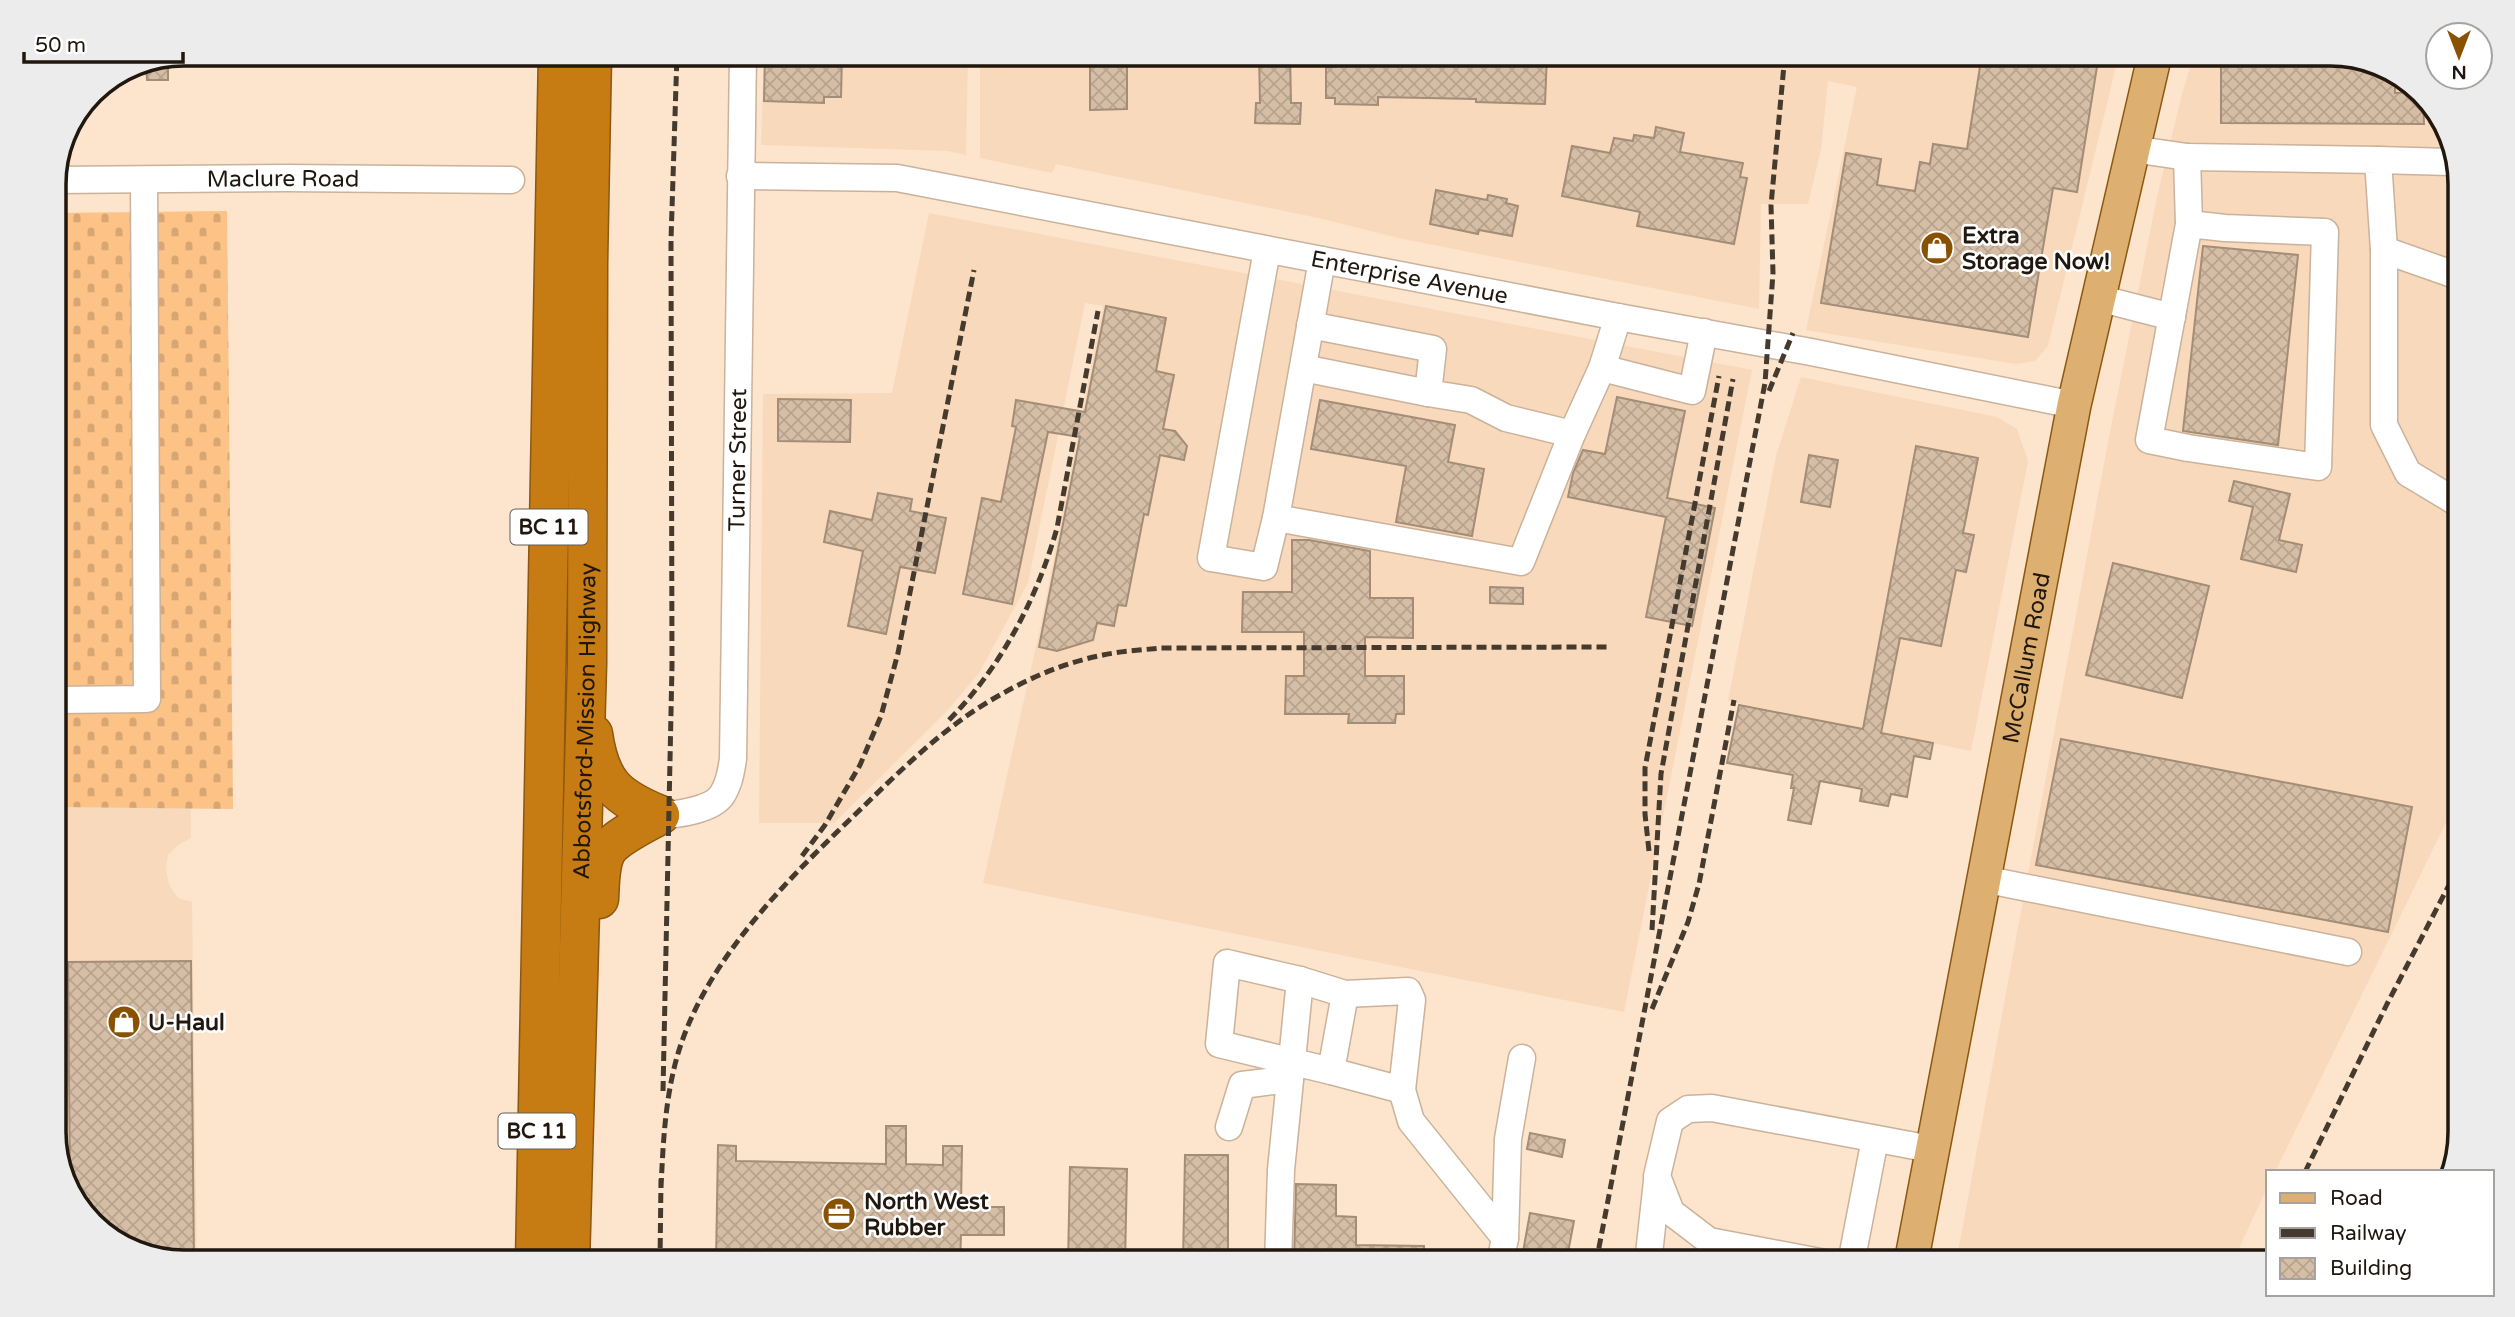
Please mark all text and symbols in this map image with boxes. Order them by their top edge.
scale bar [24,21,184,65]
north arrow [2424,21,2494,91]
text: 50 m [35,33,86,58]
text: N [2451,61,2467,83]
street label: Maclure Road [207,165,359,194]
place label: Extra Storage Now! [1962,222,2110,276]
shop icon: Extra Storage Now! [1918,229,1956,267]
street label: Enterprise Avenue [1308,245,1510,310]
street label: Turner Street [723,388,753,532]
road number: BC 11 [510,510,588,544]
street label: Abbotsford-Mission Highway [568,563,602,880]
street label: McCallum Road [1997,570,2057,746]
shop icon: U-Haul [105,1003,143,1041]
place label: U-Haul [148,1009,225,1037]
road number: BC 11 [498,1114,576,1148]
legend [2266,1170,2494,1296]
text: Road [2330,1186,2383,1211]
place label: North West Rubber [864,1188,989,1242]
office icon: North West Rubber [820,1195,858,1233]
text: Railway [2330,1221,2407,1246]
text: Building [2330,1256,2412,1281]

